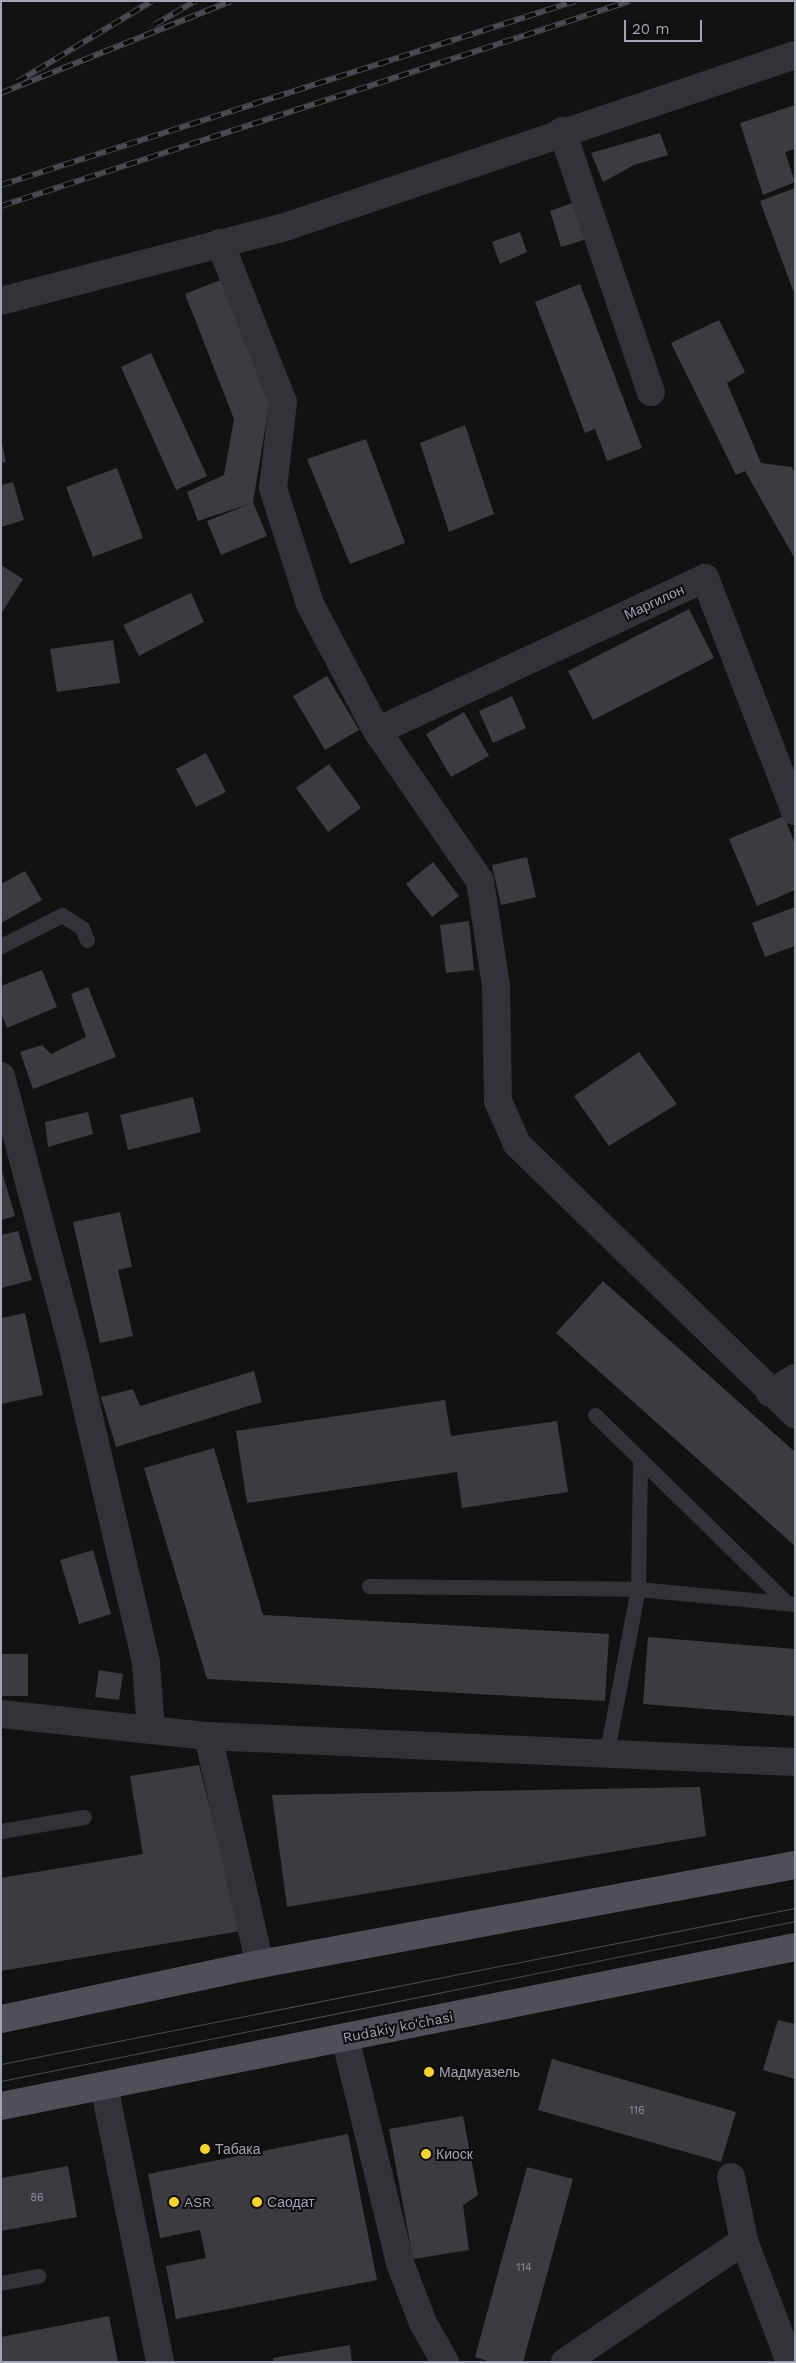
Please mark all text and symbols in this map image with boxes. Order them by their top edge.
scale bar [626,10,704,42]
text: 20 m [632,20,670,38]
street label: Маргилон [621,581,687,623]
street label: Rudakiy ko'chasi [341,2008,455,2046]
place label: Мадмуазель [439,2064,520,2080]
marker: Мадмуазель [423,2066,435,2078]
house number: 116 [629,2104,645,2118]
place label: Табака [215,2141,260,2157]
marker: Табака [199,2143,211,2155]
place label: Киоск [436,2146,473,2162]
marker: Киоск [420,2148,432,2160]
house number: 86 [30,2191,44,2205]
place label: ASR [184,2194,211,2210]
place label: Саодат [267,2194,315,2210]
marker: ASR [168,2196,180,2208]
marker: Саодат [251,2196,263,2208]
house number: 114 [516,2261,532,2275]

